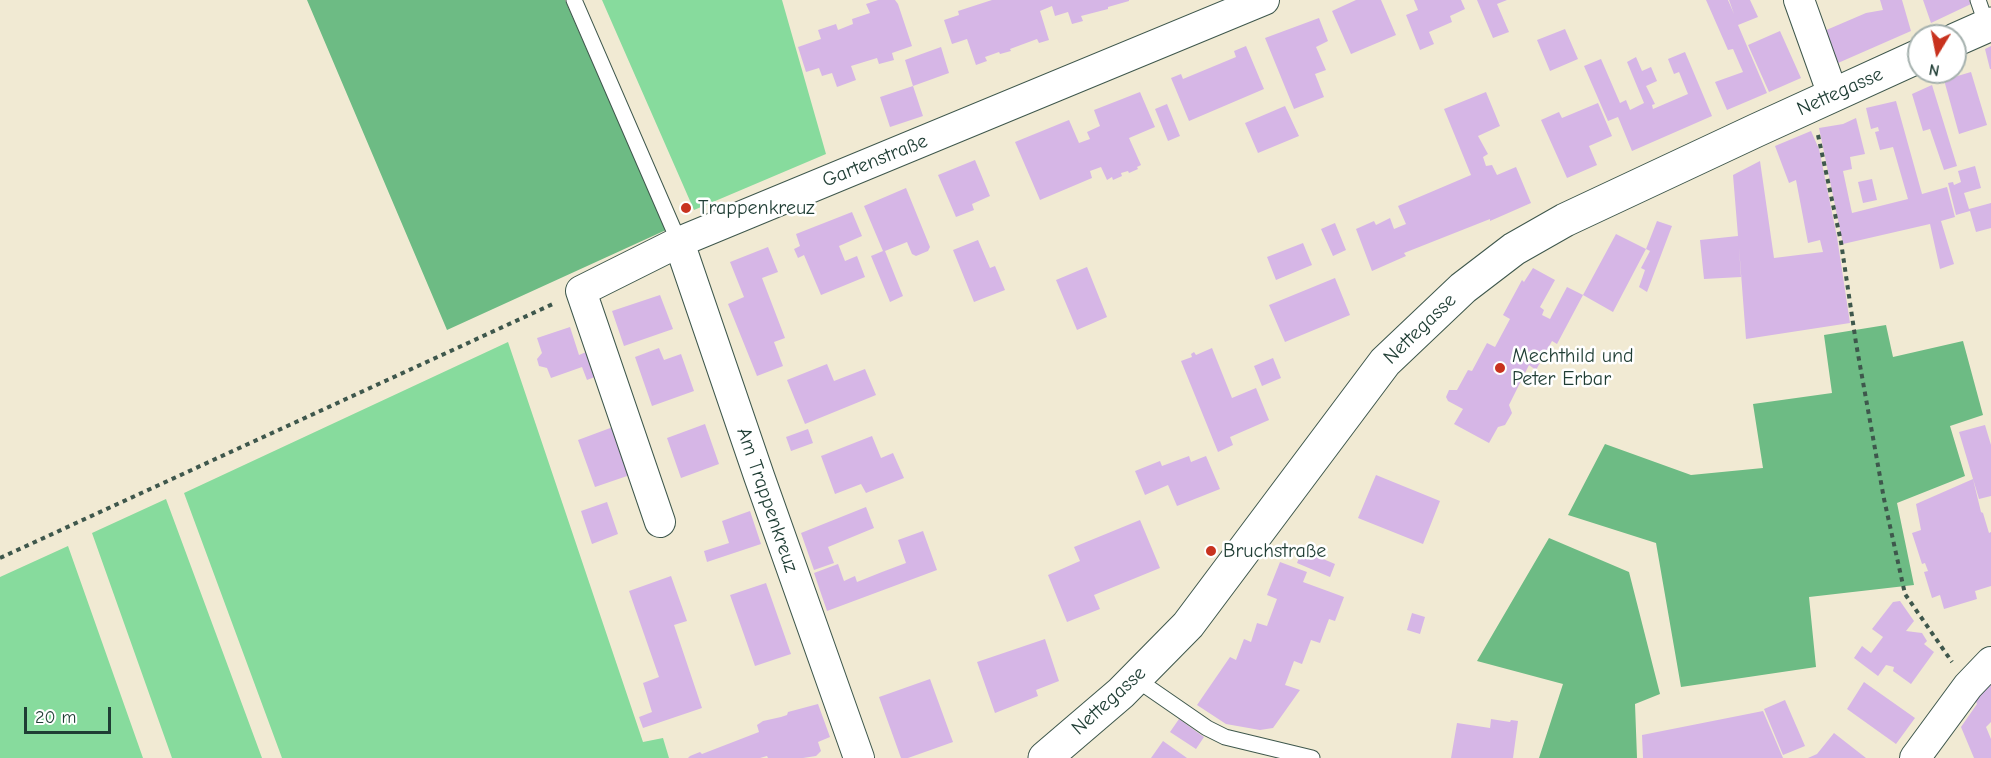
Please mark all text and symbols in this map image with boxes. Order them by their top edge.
north arrow [1907,24,1967,84]
text: N [1928,60,1941,80]
street label: Nettegasse [1793,62,1887,122]
street label: Gartenstraße [819,129,931,193]
place label: Trappenkreuz [698,196,815,220]
marker: Trappenkreuz [679,201,693,215]
street label: Nettegasse [1379,289,1461,369]
place label: Mechthild und Peter Erbar [1512,344,1634,391]
marker: Mechthild und Peter Erbar [1493,361,1507,375]
street label: Am Trappenkreuz [731,424,803,576]
place label: Bruchstraße [1223,539,1326,563]
marker: Bruchstraße [1204,544,1218,558]
street label: Nettegasse [1067,661,1151,741]
scale bar [27,695,114,733]
text: 20 m [35,707,76,728]

